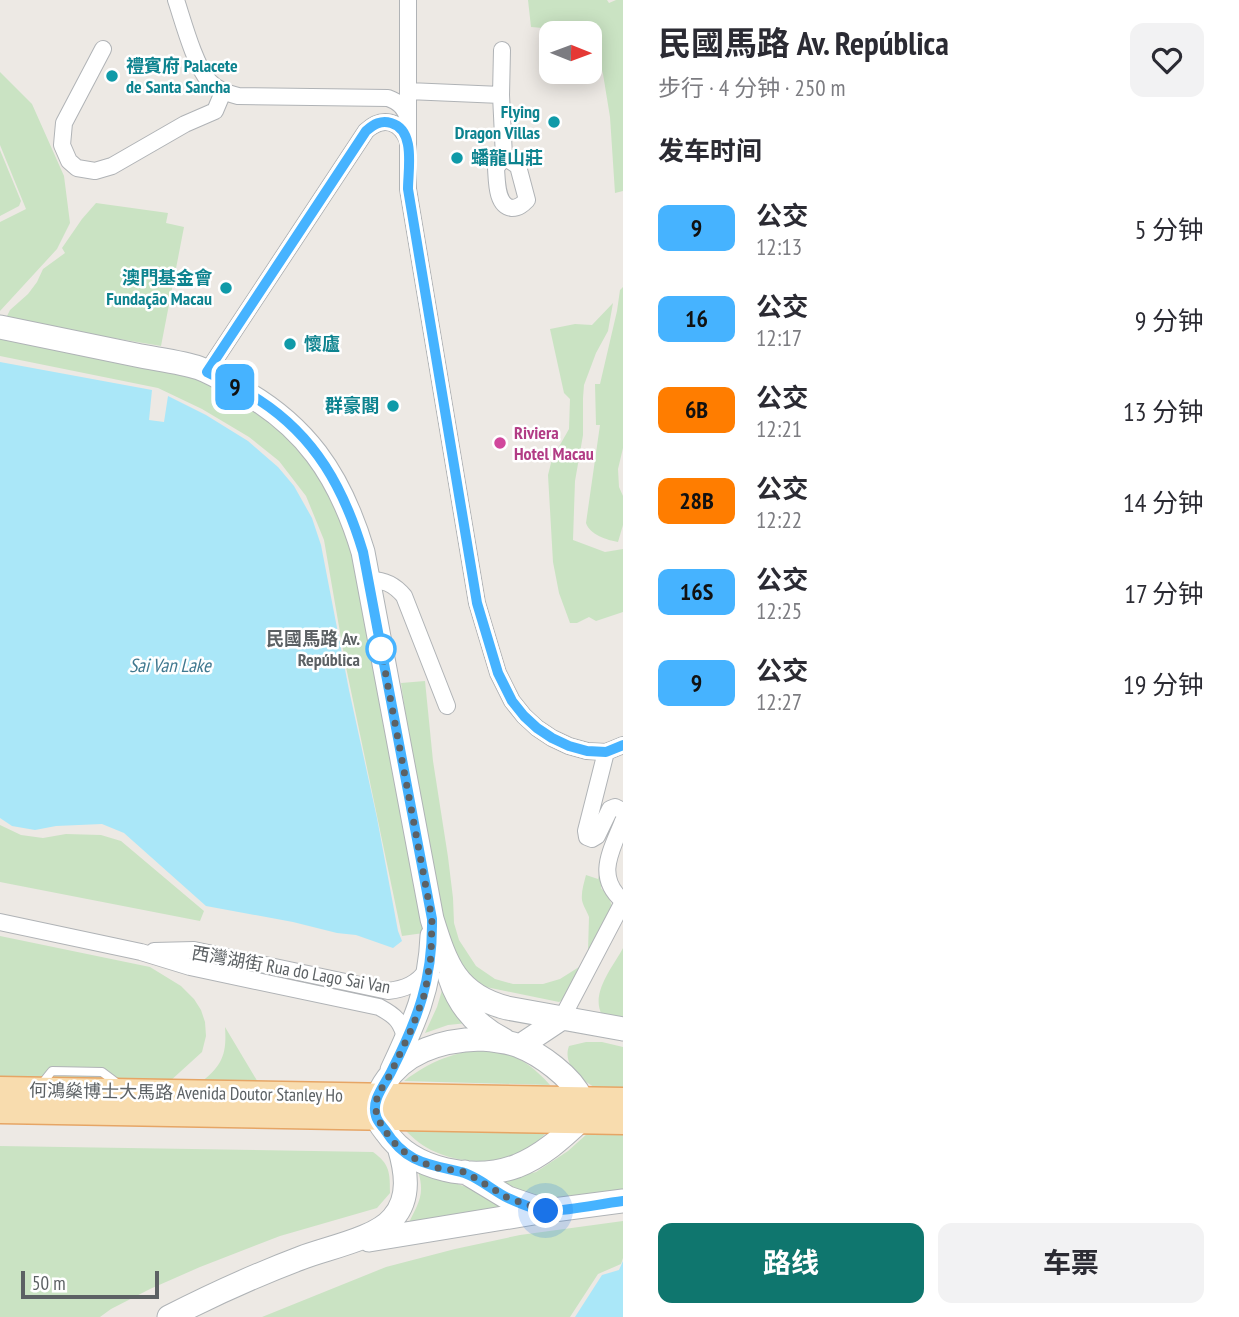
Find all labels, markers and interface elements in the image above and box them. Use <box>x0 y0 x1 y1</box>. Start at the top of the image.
north arrow <box>539 21 602 84</box>
map controls <box>539 21 602 84</box>
text: 民國馬路 Av. República <box>658 21 949 64</box>
button: heart <box>1130 23 1204 97</box>
place label: 禮賓府 Palacete de Santa Sancha <box>126 54 238 98</box>
marker: 禮賓府 Palacete de Santa Sancha <box>104 68 120 84</box>
text: 步行 · 4 分钟 · 250 m <box>658 73 845 102</box>
place label: Flying Dragon Villas <box>455 100 540 144</box>
marker: Flying Dragon Villas <box>546 114 562 130</box>
text: 发车时间 <box>658 134 762 167</box>
place label: 蟠龍山莊 <box>471 146 543 169</box>
marker: 蟠龍山莊 <box>449 150 465 166</box>
text: 公交 <box>756 199 808 232</box>
text: 9 <box>691 212 702 243</box>
text: 5 分钟 <box>1135 213 1204 246</box>
text: 12:13 <box>756 232 802 261</box>
place label: 澳門基金會 Fundação Macau <box>106 266 213 310</box>
marker: 澳門基金會 Fundação Macau <box>218 280 234 296</box>
text: 公交 <box>756 290 808 323</box>
text: 16 <box>685 303 708 334</box>
text: 9 分钟 <box>1135 304 1204 337</box>
text: 12:17 <box>756 323 802 352</box>
place label: 懷廬 <box>304 332 340 355</box>
marker: 懷廬 <box>282 336 298 352</box>
line badge: 9 <box>212 364 258 410</box>
text: 9 <box>229 371 241 402</box>
text: 公交 <box>756 381 808 414</box>
place label: 群豪閣 <box>325 394 379 417</box>
text: 6B <box>685 394 708 425</box>
text: 13 分钟 <box>1123 395 1204 428</box>
marker: 群豪閣 <box>385 398 401 414</box>
text: 12:21 <box>756 414 802 443</box>
place label: Riviera Hotel Macau <box>514 421 594 465</box>
marker: Riviera Hotel Macau <box>492 435 508 451</box>
text: 公交 <box>756 472 808 505</box>
text: 28B <box>679 485 714 516</box>
text: 14 分钟 <box>1123 486 1204 519</box>
text: 12:22 <box>756 505 802 534</box>
text: 公交 <box>756 563 808 596</box>
text: 16S <box>680 576 713 607</box>
text: 17 分钟 <box>1124 577 1204 610</box>
text: 12:25 <box>756 596 802 625</box>
place label: 民國馬路 Av. República <box>266 627 360 671</box>
marker: 民國馬路 Av. República <box>366 634 396 664</box>
water label: Sai Van Lake <box>129 653 212 677</box>
text: 公交 <box>756 654 808 687</box>
text: 9 <box>691 667 702 698</box>
text: 19 分钟 <box>1123 668 1204 701</box>
text: 12:27 <box>756 687 802 716</box>
street label: 西灣湖街 Rua do Lago Sai Van <box>190 941 392 998</box>
street label: 何鴻燊博士大馬路 Avenida Doutor Stanley Ho <box>29 1078 343 1107</box>
your location <box>528 1193 563 1228</box>
button: 路线 <box>658 1223 924 1303</box>
button: 车票 <box>938 1223 1204 1303</box>
scale bar <box>21 1268 159 1300</box>
text: 50 m <box>32 1271 66 1295</box>

